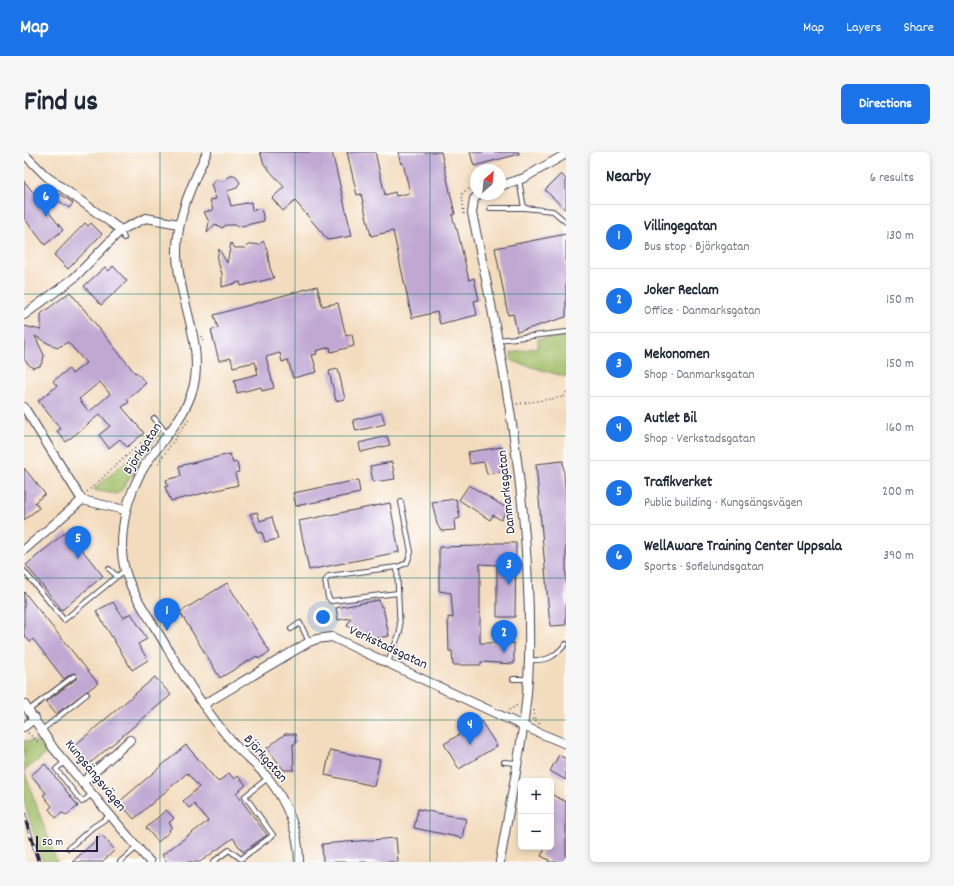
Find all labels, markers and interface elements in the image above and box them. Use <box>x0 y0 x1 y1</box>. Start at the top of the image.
text: Map <box>20 15 49 42</box>
text: Map <box>803 18 824 38</box>
text: Layers <box>846 18 881 38</box>
text: Share <box>903 18 934 38</box>
text: Find us <box>24 84 98 124</box>
button: Directions <box>841 84 930 124</box>
north arrow <box>470 164 506 200</box>
text: Nearby <box>606 166 650 190</box>
text: 6 results <box>870 169 914 188</box>
pin: 6 <box>33 184 59 217</box>
text: Villingegatan <box>644 216 717 238</box>
text: 1 <box>618 227 620 246</box>
text: 130 m <box>886 227 914 246</box>
text: Bus stop · Björkgatan <box>644 238 749 257</box>
text: Joker Reclam <box>644 280 719 302</box>
text: 2 <box>616 291 622 310</box>
text: 150 m <box>886 291 914 310</box>
text: Office · Danmarksgatan <box>644 302 760 321</box>
text: Mekonomen <box>644 344 710 366</box>
text: 3 <box>616 355 622 374</box>
text: 150 m <box>886 355 914 374</box>
text: Shop · Danmarksgatan <box>644 366 755 385</box>
text: Autlet Bil <box>644 408 697 430</box>
street label: Björkgatan <box>119 419 167 479</box>
text: 4 <box>616 419 622 438</box>
text: 160 m <box>886 419 914 438</box>
text: Shop · Verkstadsgatan <box>644 430 755 449</box>
street label: Danmarksgatan <box>493 449 521 535</box>
text: Trafikverket <box>644 472 712 494</box>
text: 5 <box>616 483 622 502</box>
text: 200 m <box>882 483 914 502</box>
text: Public building · Kungsängsvägen <box>644 494 802 513</box>
pin: 5 <box>65 526 91 559</box>
text: WellAware Training Center Uppsala <box>644 536 842 558</box>
text: 6 <box>616 547 622 566</box>
text: 390 m <box>883 547 914 566</box>
pin: 3 <box>496 552 522 585</box>
text: Sports · Sofielundsgatan <box>644 558 764 577</box>
pin: 1 <box>154 598 180 631</box>
your location <box>313 607 333 627</box>
pin: 2 <box>491 620 517 653</box>
street label: Verkstadsgatan <box>345 621 431 675</box>
pin: 4 <box>457 712 483 745</box>
street label: Björkgatan <box>238 730 292 788</box>
street label: Kungsängsvägen <box>60 735 130 817</box>
map controls <box>518 778 554 850</box>
button: + <box>518 778 554 814</box>
button: − <box>518 814 554 850</box>
scale bar <box>36 834 98 853</box>
text: 50 m <box>42 835 63 851</box>

